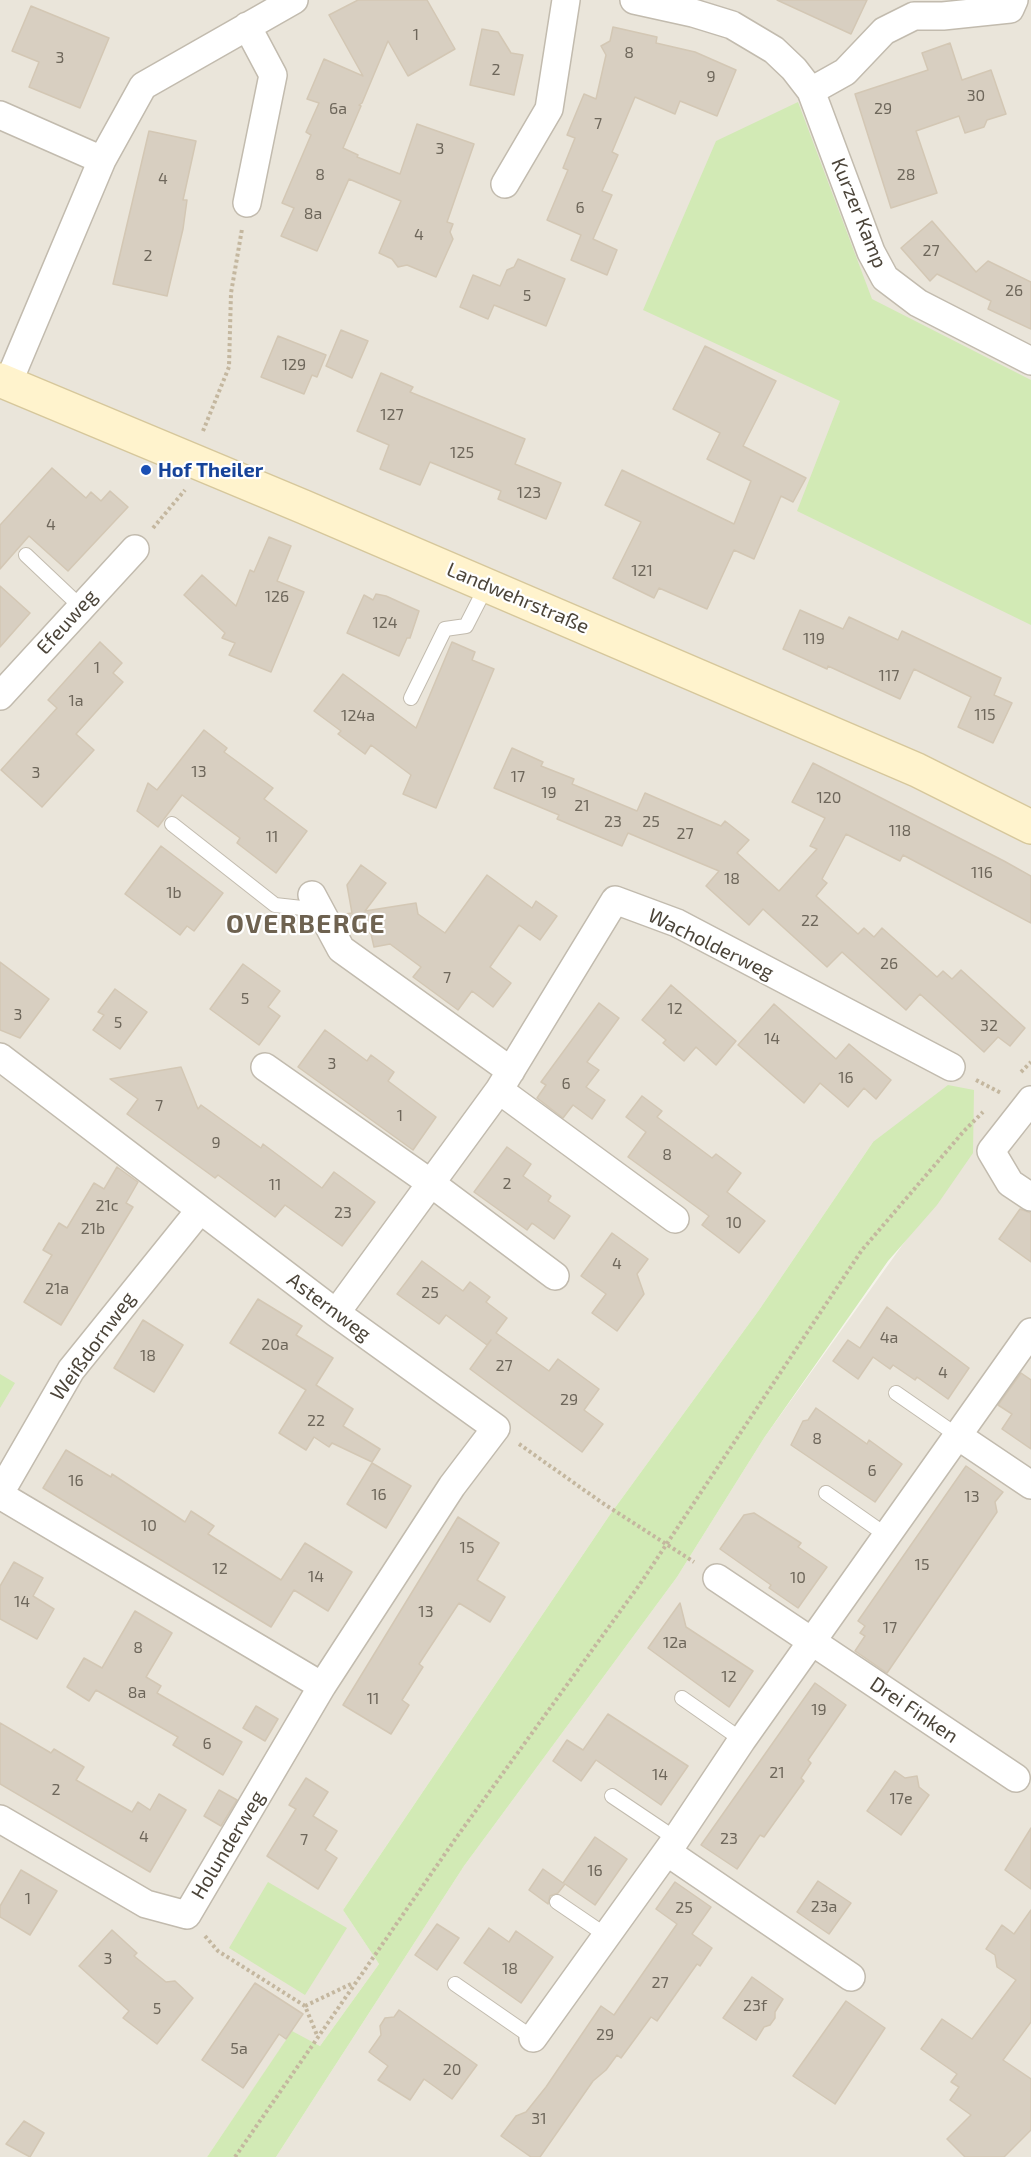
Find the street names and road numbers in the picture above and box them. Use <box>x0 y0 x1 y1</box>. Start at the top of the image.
street label: Kurzer Kamp <box>826 155 892 271</box>
street label: Landwehrstraße <box>443 557 593 639</box>
street label: Efeuweg <box>32 585 102 659</box>
street label: Wacholderweg <box>644 903 778 985</box>
street label: Asternweg <box>282 1268 376 1346</box>
street label: Weißdornweg <box>46 1287 140 1405</box>
street label: Drei Finken <box>866 1672 962 1748</box>
street label: Holunderweg <box>186 1786 270 1904</box>

